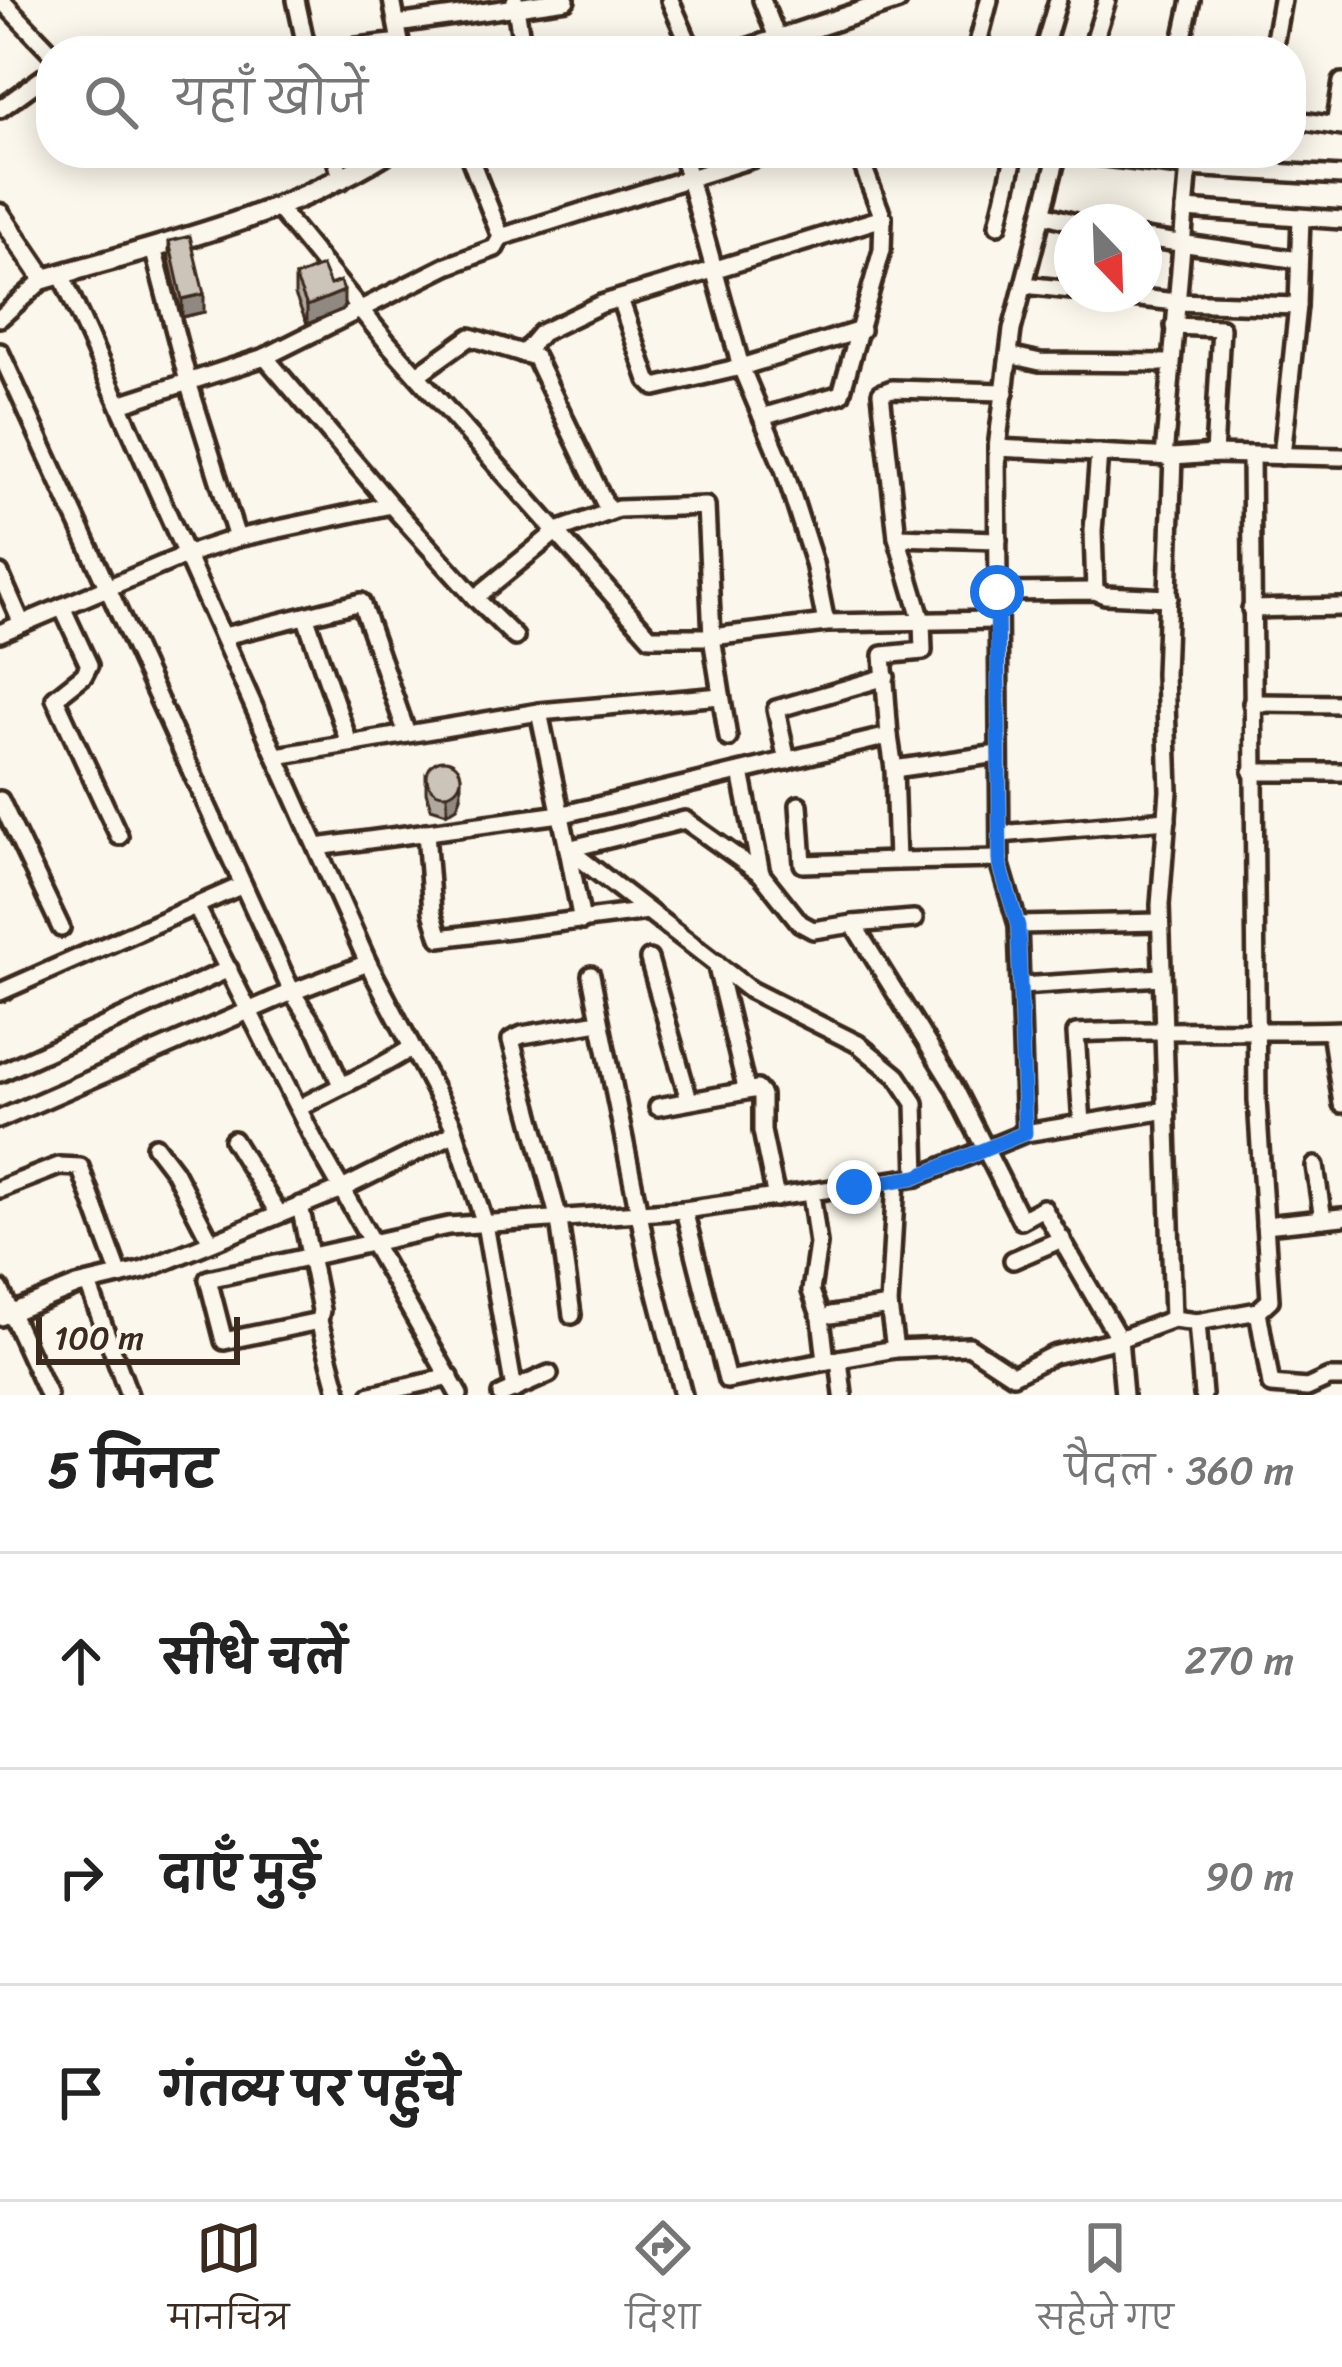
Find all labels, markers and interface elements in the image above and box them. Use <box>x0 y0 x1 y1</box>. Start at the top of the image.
search box <box>36 36 1306 168</box>
text: यहाँ खोजें <box>174 59 368 139</box>
icon: search <box>78 69 144 135</box>
north arrow <box>1054 204 1162 312</box>
route start <box>970 565 1024 619</box>
route end <box>827 1160 881 1214</box>
text: 100 m <box>54 1309 144 1367</box>
scale bar <box>36 1311 240 1364</box>
text: 5 मिनट <box>48 1425 216 1515</box>
text: पैदल · 360 m <box>1065 1436 1294 1505</box>
text: सीधे चलें <box>162 1618 346 1698</box>
text: 270 m <box>1184 1626 1294 1695</box>
icon: ahead <box>48 1628 114 1694</box>
text: दाएँ मुड़ें <box>162 1834 319 1914</box>
text: 90 m <box>1205 1842 1294 1911</box>
icon: right <box>48 1844 114 1910</box>
text: गंतव्य पर पहुँचे <box>162 2050 459 2130</box>
icon: arrive <box>48 2060 114 2126</box>
tab: मानचित्र <box>168 2215 289 2354</box>
tab: दिशा <box>625 2215 700 2354</box>
tab: सहेजे गए <box>1037 2215 1174 2354</box>

